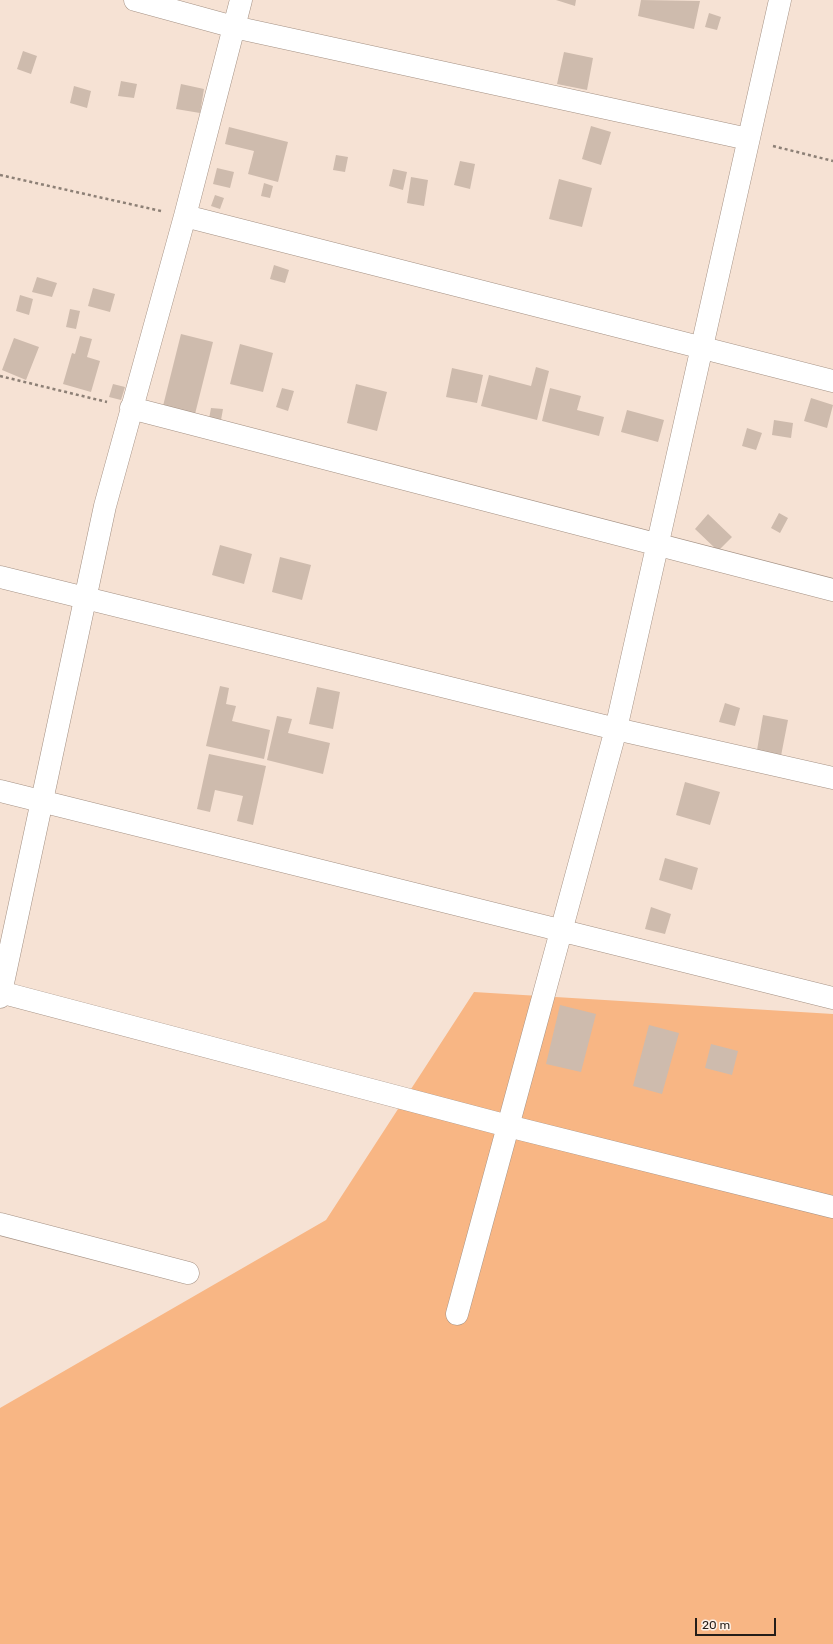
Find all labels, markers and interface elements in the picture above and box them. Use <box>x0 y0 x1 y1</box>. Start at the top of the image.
scale bar <box>697 1610 778 1636</box>
text: 20 m <box>702 1618 730 1632</box>

